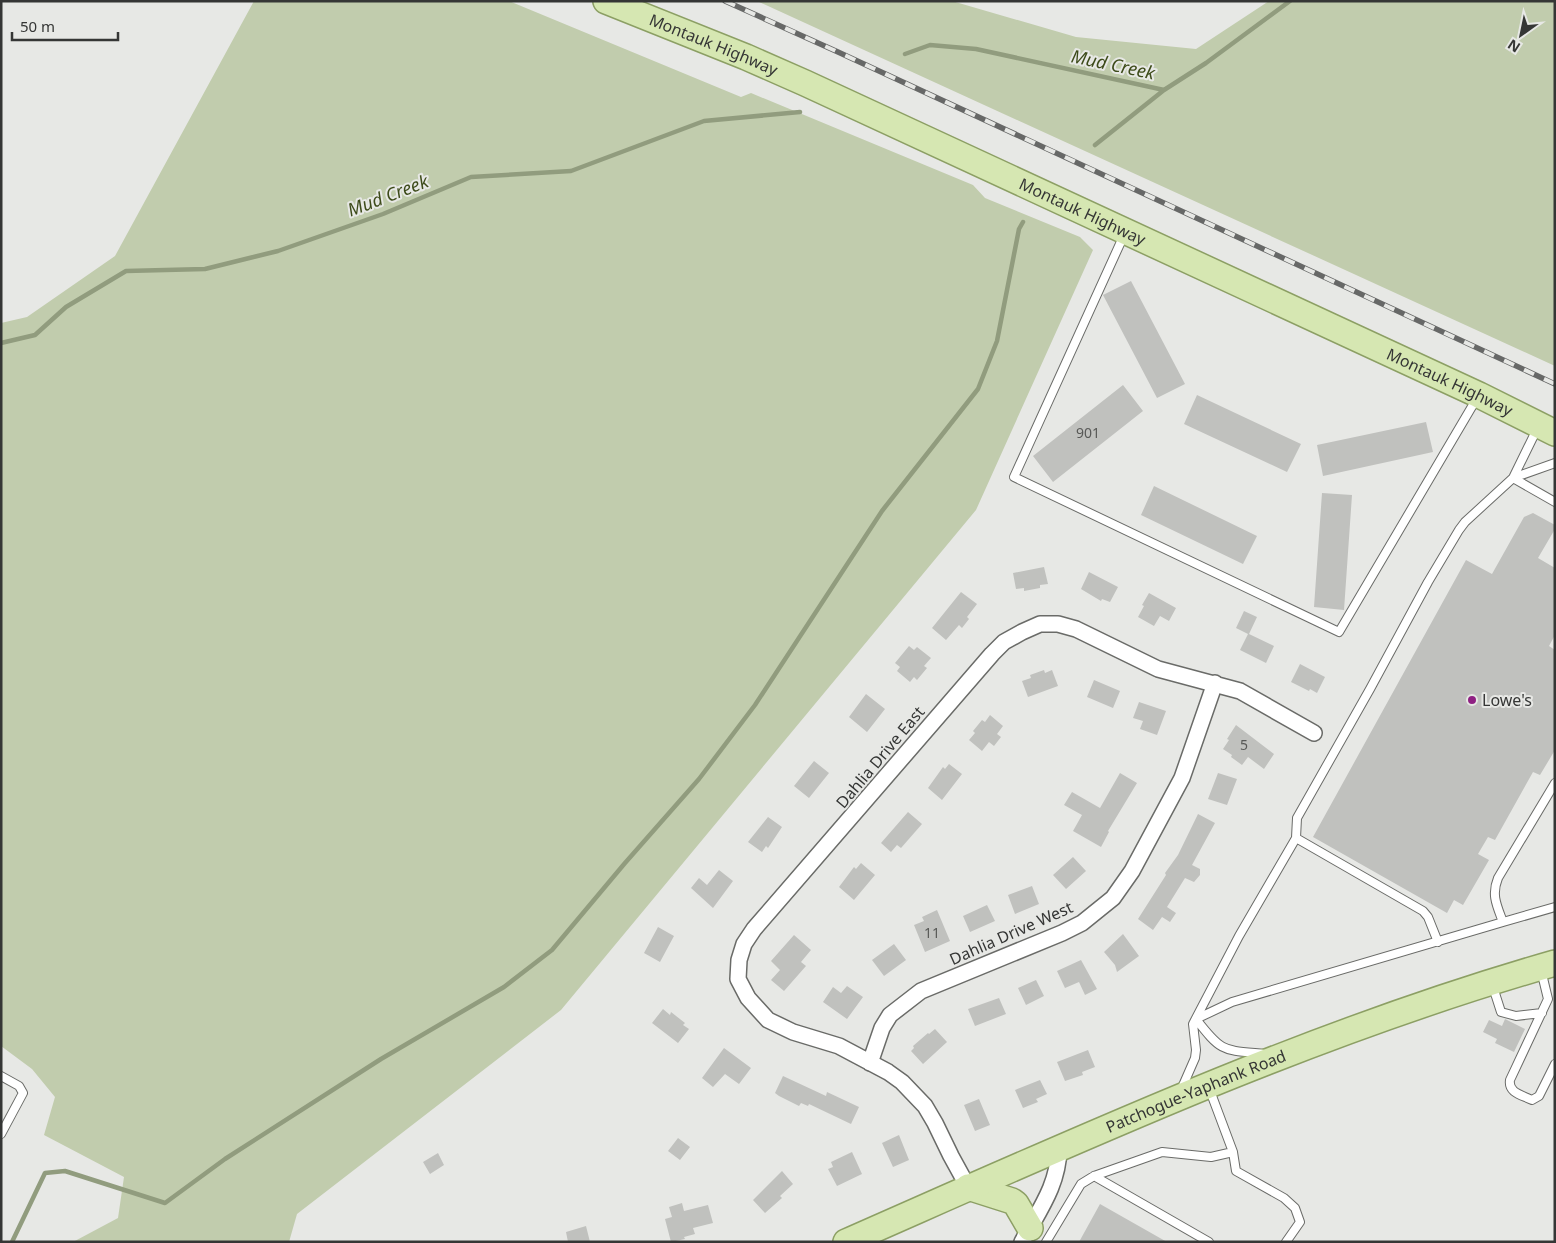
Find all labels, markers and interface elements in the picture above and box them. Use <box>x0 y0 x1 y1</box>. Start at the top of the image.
street label: Montauk Highway <box>646 8 782 81</box>
scale bar <box>12 10 119 42</box>
north arrow <box>1496 10 1546 60</box>
text: 50 m <box>20 16 55 36</box>
text: N <box>1504 35 1524 57</box>
water label: Mud Creek <box>1069 43 1158 85</box>
water label: Mud Creek <box>344 168 433 221</box>
street label: Montauk Highway <box>1016 173 1150 251</box>
street label: Montauk Highway <box>1383 343 1517 422</box>
house number: 901 <box>1076 423 1100 442</box>
place label: Lowe's <box>1482 689 1532 711</box>
marker: Lowe's <box>1466 694 1478 706</box>
street label: Dahlia Drive East <box>831 701 929 813</box>
house number: 5 <box>1240 735 1248 754</box>
street label: Dahlia Drive West <box>946 896 1076 970</box>
house number: 11 <box>924 923 940 942</box>
street label: Patchogue-Yaphank Road <box>1102 1045 1289 1138</box>

